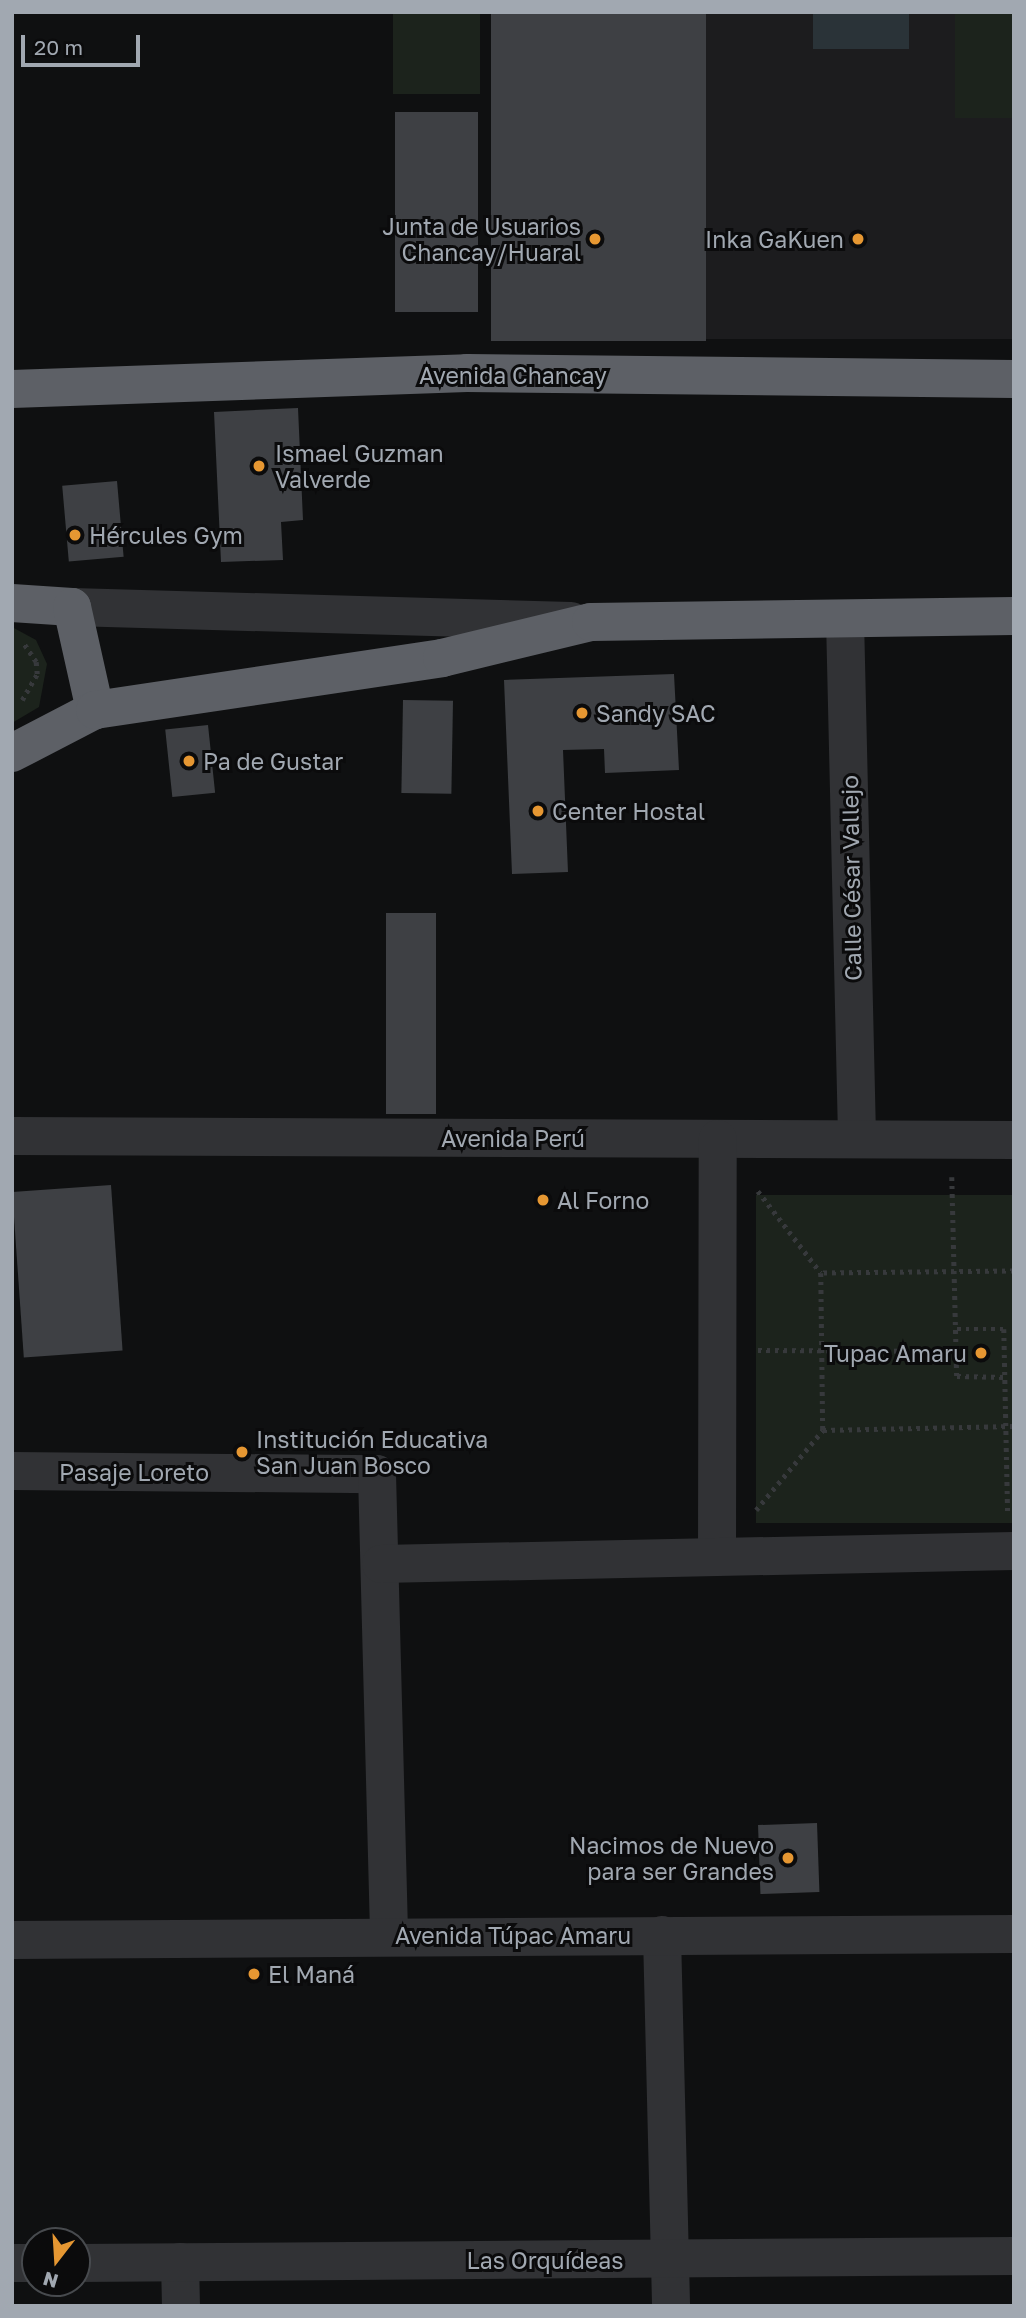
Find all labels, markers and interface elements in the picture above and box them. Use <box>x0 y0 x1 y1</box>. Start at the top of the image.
scale bar <box>24 21 144 65</box>
text: 20 m <box>34 34 83 60</box>
place label: Junta de Usuarios Chancay/Huaral <box>382 212 581 266</box>
place label: Inka GaKuen <box>705 225 844 253</box>
marker: Junta de Usuarios Chancay/Huaral <box>587 231 603 247</box>
marker: Inka GaKuen <box>850 231 866 247</box>
street label: Avenida Chancay <box>419 361 607 389</box>
place label: Ismael Guzman Valverde <box>275 439 444 493</box>
marker: Ismael Guzman Valverde <box>249 456 269 476</box>
place label: Hércules Gym <box>89 521 243 549</box>
marker: Hércules Gym <box>67 527 83 543</box>
place label: Sandy SAC <box>596 699 716 727</box>
marker: Sandy SAC <box>574 705 590 721</box>
place label: Pa de Gustar <box>203 747 343 775</box>
marker: Pa de Gustar <box>181 753 197 769</box>
street label: Calle César Vallejo <box>835 775 867 981</box>
place label: Center Hostal <box>552 797 705 825</box>
marker: Center Hostal <box>530 803 546 819</box>
street label: Avenida Perú <box>441 1124 585 1152</box>
place label: Al Forno <box>557 1186 649 1214</box>
marker: Al Forno <box>535 1192 551 1208</box>
place label: Tupac Amaru <box>824 1339 967 1367</box>
marker: Tupac Amaru <box>973 1345 989 1361</box>
place label: Institución Educativa San Juan Bosco <box>256 1425 488 1479</box>
marker: Institución Educativa San Juan Bosco <box>234 1444 250 1460</box>
street label: Pasaje Loreto <box>59 1458 209 1486</box>
place label: Nacimos de Nuevo para ser Grandes <box>569 1831 774 1885</box>
marker: Nacimos de Nuevo para ser Grandes <box>780 1850 796 1866</box>
street label: Avenida Túpac Amaru <box>395 1921 631 1949</box>
place label: El Maná <box>268 1960 355 1988</box>
marker: El Maná <box>246 1966 262 1982</box>
north arrow <box>21 2227 91 2297</box>
street label: Las Orquídeas <box>467 2246 623 2274</box>
text: N <box>40 2268 61 2294</box>

